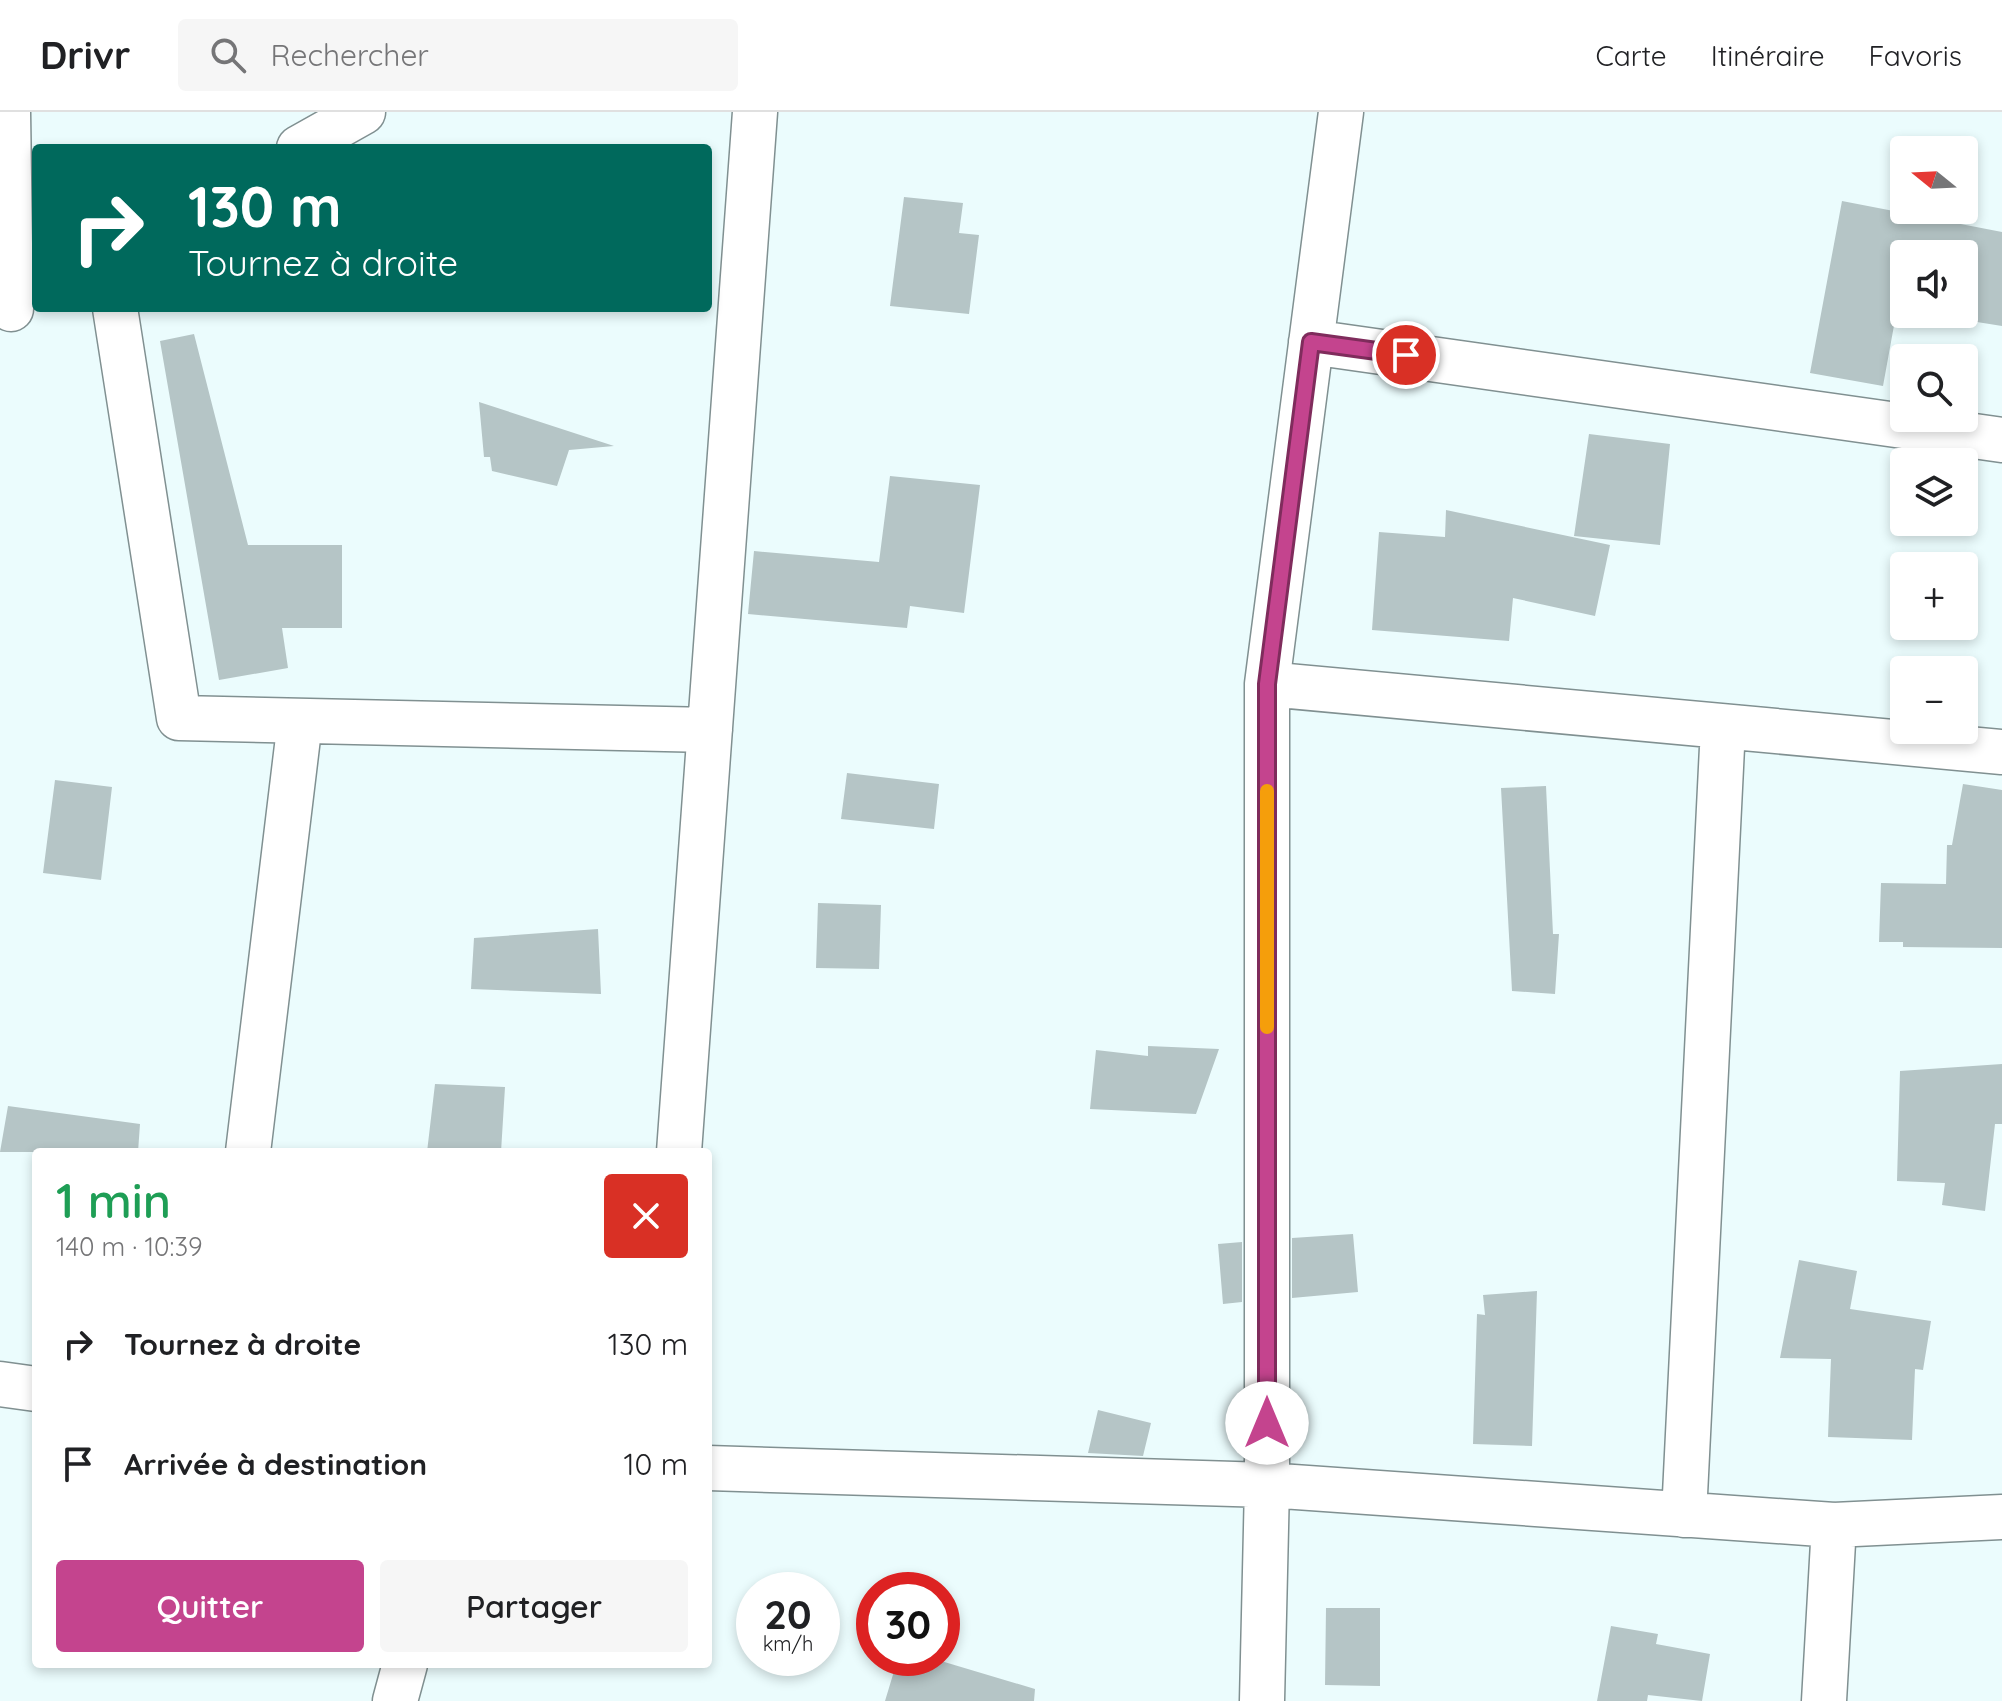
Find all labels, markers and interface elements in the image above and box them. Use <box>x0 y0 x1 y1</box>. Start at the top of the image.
search box <box>178 19 738 91</box>
text: Drivr <box>40 31 130 79</box>
icon: search <box>206 33 250 77</box>
text: Rechercher <box>270 36 429 74</box>
text: Carte <box>1595 38 1667 73</box>
text: Itinéraire <box>1711 38 1825 73</box>
text: Favoris <box>1869 38 1962 73</box>
north arrow <box>1890 136 1978 224</box>
map controls <box>1890 136 1978 744</box>
text: 130 m <box>188 171 342 241</box>
icon: right <box>56 176 160 280</box>
text: Tournez à droite <box>188 240 458 285</box>
button: sound <box>1890 240 1978 328</box>
pin <box>1372 321 1440 389</box>
icon: arrive <box>1384 333 1428 377</box>
button: search <box>1890 344 1978 432</box>
button: layers <box>1890 448 1978 536</box>
button: + <box>1890 552 1978 640</box>
button: − <box>1890 656 1978 744</box>
text: 1 min <box>56 1170 171 1230</box>
button: close <box>604 1174 688 1258</box>
text: 140 m · 10:39 <box>56 1230 203 1263</box>
icon: right <box>56 1322 100 1366</box>
text: Tournez à droite <box>124 1325 361 1363</box>
text: 130 m <box>608 1325 688 1363</box>
position arrow <box>1225 1381 1309 1465</box>
icon: arrive <box>56 1442 100 1486</box>
text: Arrivée à destination <box>124 1445 427 1483</box>
text: 10 m <box>624 1445 688 1483</box>
button: Quitter <box>56 1560 364 1652</box>
button: Partager <box>380 1560 688 1652</box>
speed limit sign: 30 <box>856 1572 960 1676</box>
text: 20 <box>764 1589 812 1639</box>
text: km/h <box>763 1631 813 1656</box>

